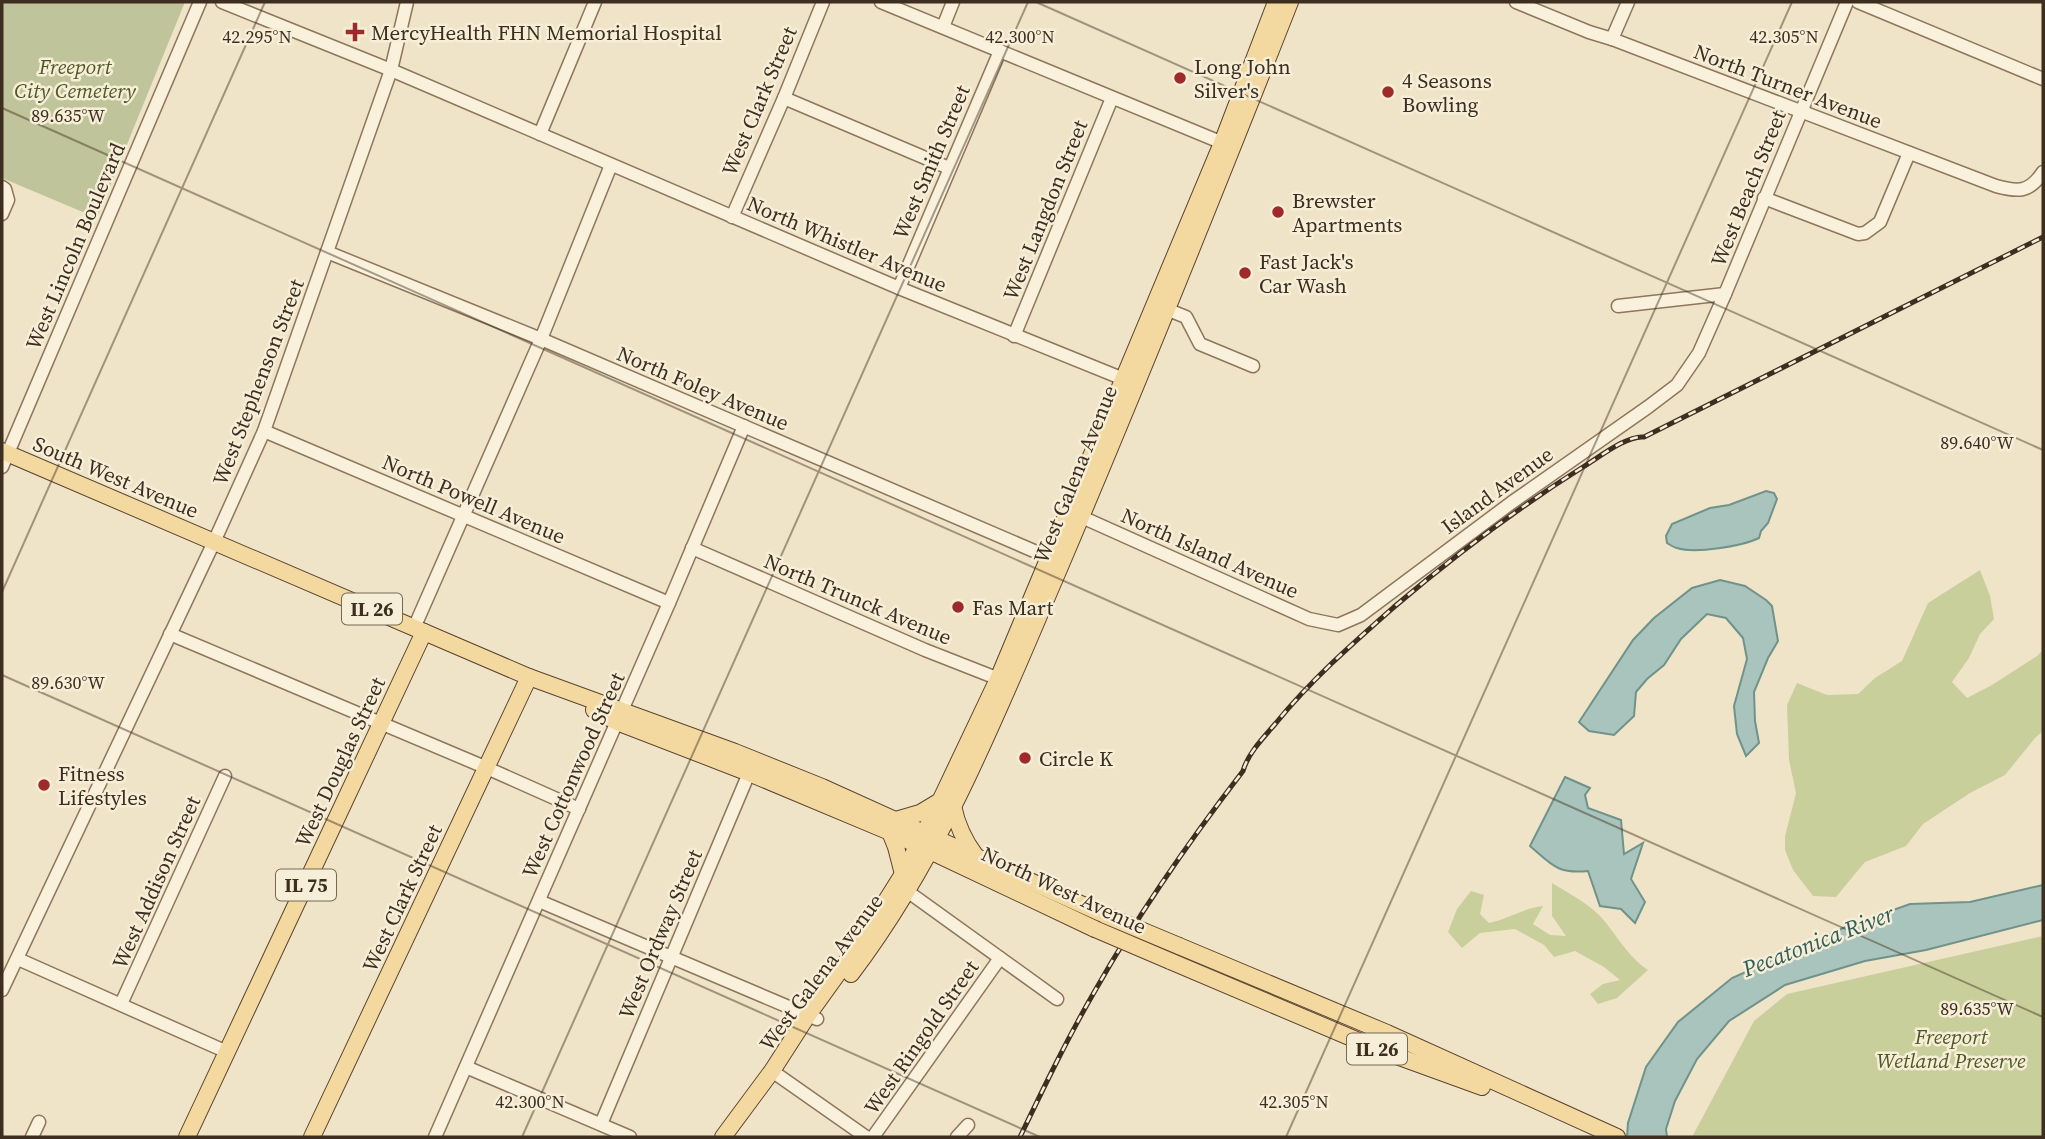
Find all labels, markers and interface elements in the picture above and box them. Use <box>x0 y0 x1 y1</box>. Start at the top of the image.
place label: MercyHealth FHN Memorial Hospital <box>371 18 722 47</box>
marker: MercyHealth FHN Memorial Hospital <box>345 22 365 42</box>
street label: West Clark Street <box>715 22 804 180</box>
text: 42.295°N <box>222 24 292 49</box>
text: 42.300°N <box>985 24 1055 49</box>
text: 42.305°N <box>1749 24 1819 49</box>
street label: North Turner Avenue <box>1690 37 1886 135</box>
park label: Freeport City Cemetery <box>14 52 137 105</box>
place label: Long John Silver's <box>1194 52 1291 105</box>
place label: 4 Seasons Bowling <box>1402 66 1492 119</box>
marker: Long John Silver's <box>1172 70 1188 86</box>
street label: West Smith Street <box>885 80 977 244</box>
marker: 4 Seasons Bowling <box>1380 84 1396 100</box>
text: 89.635°W <box>31 103 105 128</box>
street label: West Beach Street <box>1703 105 1793 271</box>
street label: West Langdon Street <box>996 115 1094 304</box>
street label: West Lincoln Boulevard <box>18 138 132 354</box>
place label: Brewster Apartments <box>1292 186 1402 239</box>
street label: North Whistler Avenue <box>743 189 951 299</box>
marker: Brewster Apartments <box>1270 204 1286 220</box>
place label: Fast Jack's Car Wash <box>1259 247 1354 300</box>
marker: Fast Jack's Car Wash <box>1237 265 1253 281</box>
street label: West Stephenson Street <box>205 275 311 489</box>
street label: North Foley Avenue <box>613 339 793 437</box>
street label: West Galena Avenue <box>1026 381 1124 567</box>
street label: South West Avenue <box>29 429 203 525</box>
text: 89.640°W <box>1940 430 2014 455</box>
street label: Island Avenue <box>1435 440 1559 540</box>
street label: North Powell Avenue <box>378 447 570 551</box>
street label: North Island Avenue <box>1117 501 1303 605</box>
street label: North Trunck Avenue <box>760 546 956 652</box>
place label: Fas Mart <box>972 593 1053 622</box>
road number: IL 26 <box>342 594 402 624</box>
marker: Fas Mart <box>950 599 966 615</box>
street label: West Cottonwood Street <box>515 668 631 882</box>
text: 89.630°W <box>31 670 105 695</box>
street label: West Douglas Street <box>288 672 392 852</box>
place label: Circle K <box>1039 744 1113 773</box>
marker: Circle K <box>1017 750 1033 766</box>
place label: Fitness Lifestyles <box>58 759 147 812</box>
marker: Fitness Lifestyles <box>36 777 52 793</box>
street label: West Addison Street <box>105 791 207 973</box>
street label: West Clark Street <box>355 819 449 976</box>
street label: North West Avenue <box>977 839 1151 941</box>
street label: West Ordway Street <box>611 845 709 1023</box>
road number: IL 75 <box>276 870 336 900</box>
street label: West Galena Avenue <box>752 888 890 1056</box>
water label: Pecatonica River <box>1737 897 1899 985</box>
street label: West Ringold Street <box>857 954 985 1120</box>
text: 89.635°W <box>1940 996 2014 1021</box>
park label: Freeport Wetland Preserve <box>1876 1022 2026 1075</box>
road number: IL 26 <box>1347 1034 1407 1064</box>
text: 42.300°N <box>495 1089 565 1114</box>
text: 42.305°N <box>1259 1089 1329 1114</box>

